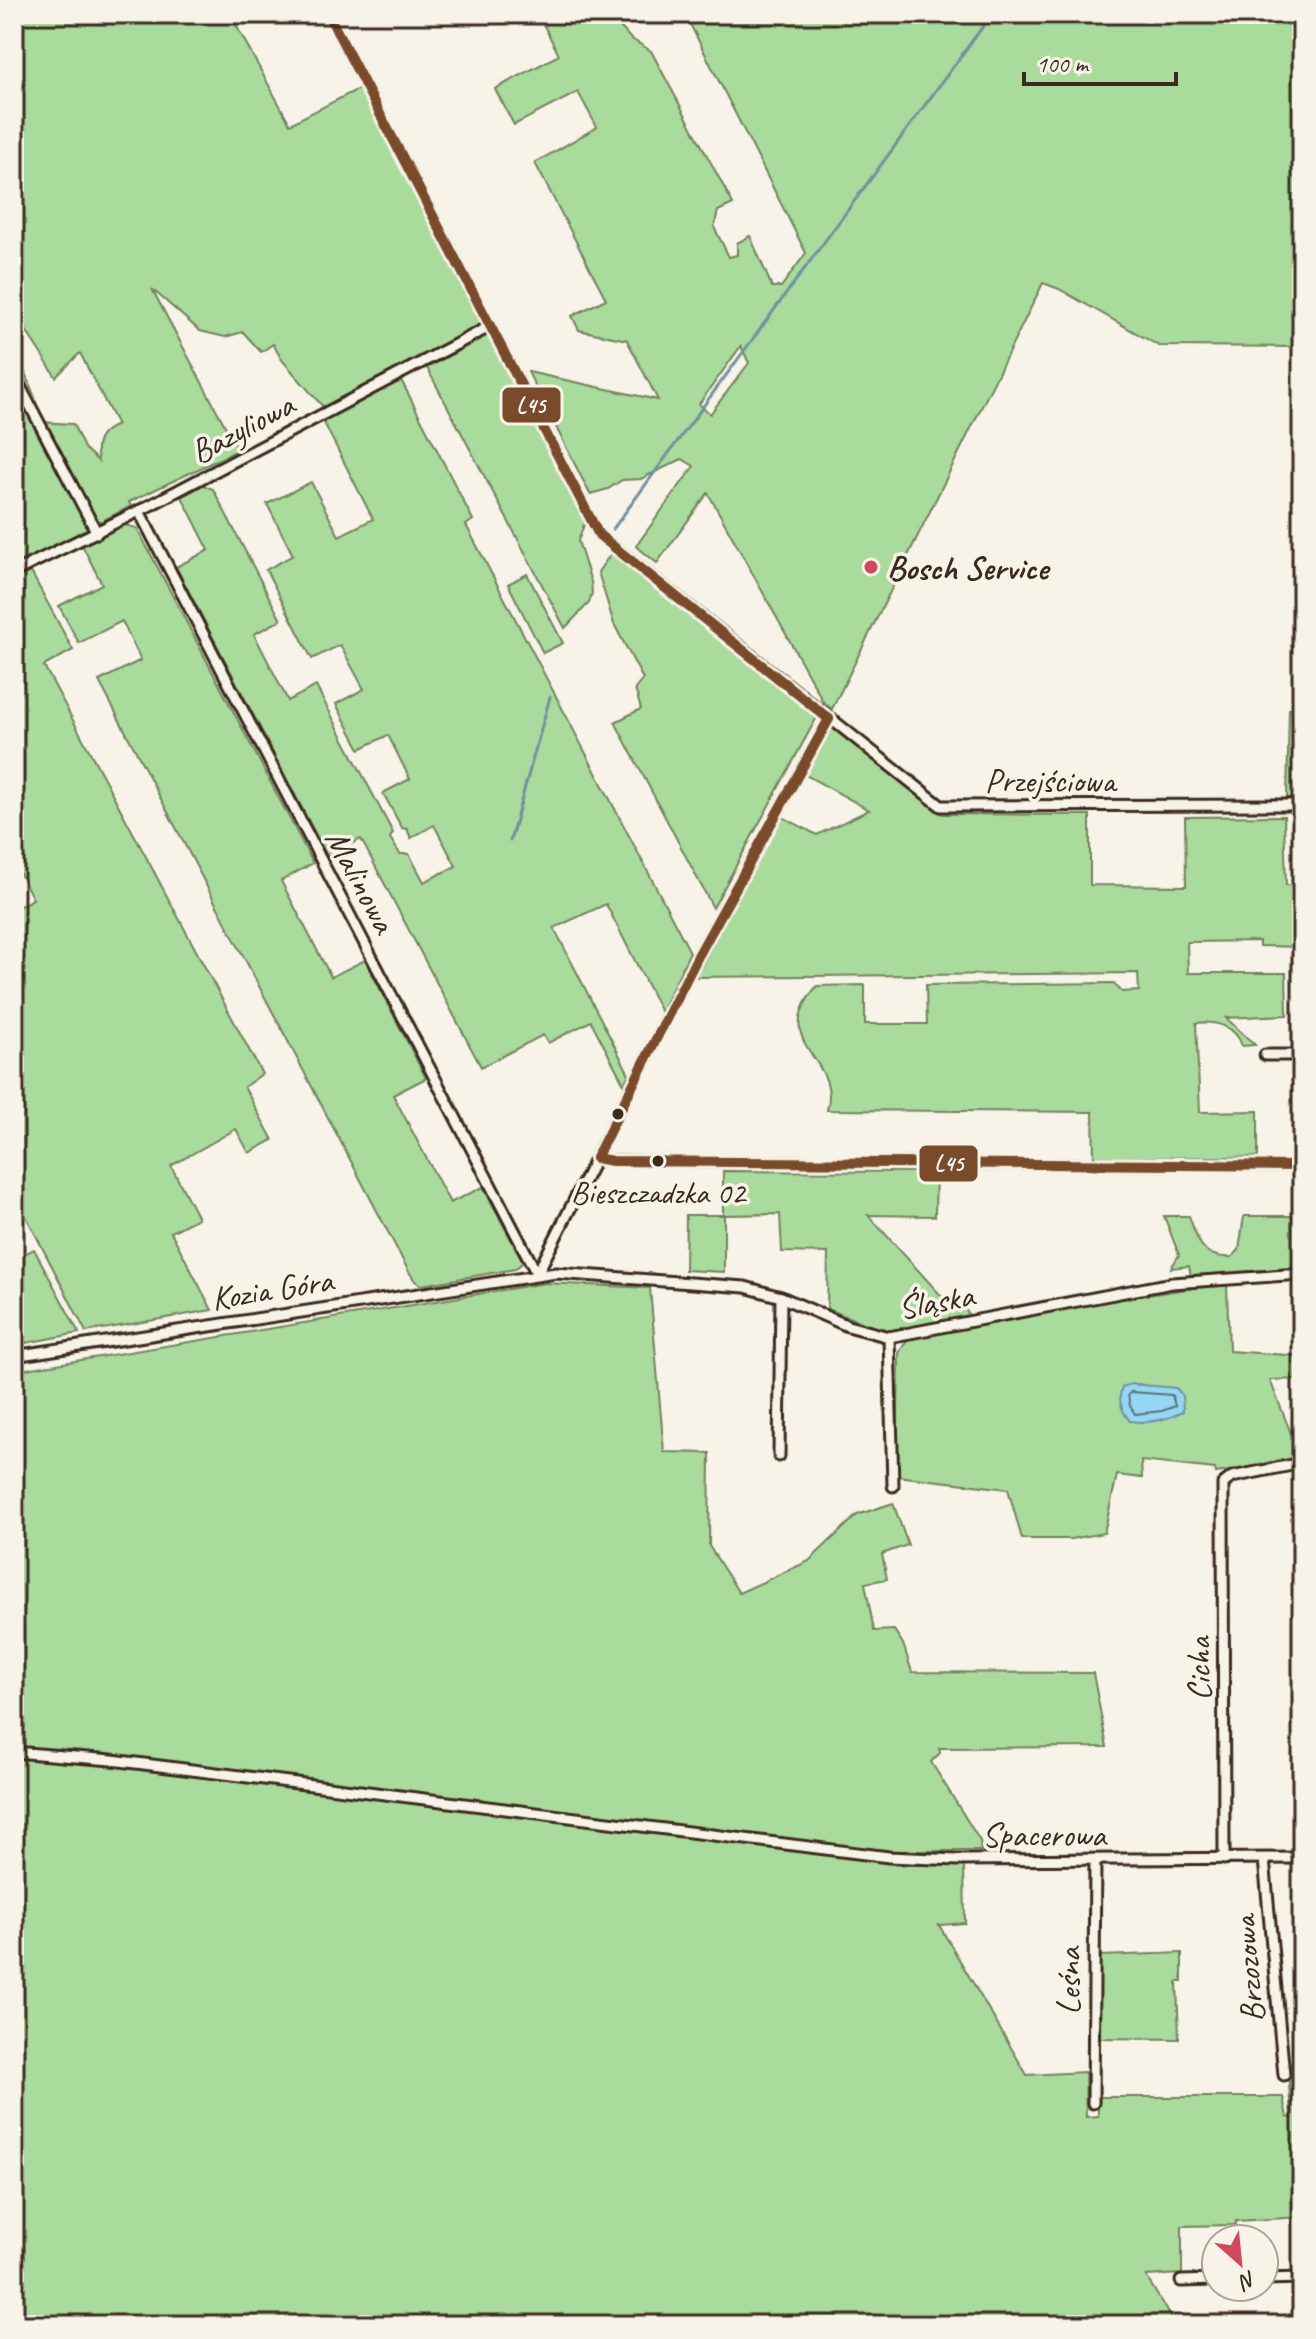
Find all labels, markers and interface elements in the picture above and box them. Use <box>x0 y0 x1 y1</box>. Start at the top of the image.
scale bar <box>1024 36 1176 86</box>
text: 100 m <box>1036 49 1090 79</box>
street label: Bazyliowa <box>183 382 303 473</box>
line badge: L45 <box>501 386 562 424</box>
text: L45 <box>517 392 548 420</box>
place label: Bosch Service <box>887 546 1052 589</box>
marker: Bosch Service <box>862 558 880 576</box>
street label: Przejściowa <box>985 759 1118 802</box>
street label: Malinowa <box>316 822 407 942</box>
unlabelled marker <box>610 1106 626 1122</box>
line badge: L45 <box>918 1144 979 1183</box>
text: L45 <box>935 1150 966 1178</box>
marker: Bieszczadzka 02 <box>650 1153 666 1169</box>
place label: Bieszczadzka 02 <box>571 1172 748 1213</box>
street label: Kozia Góra <box>208 1258 338 1320</box>
street label: Śląska <box>895 1273 979 1329</box>
street label: Cicha <box>1177 1635 1220 1701</box>
street label: Spacerowa <box>982 1813 1108 1856</box>
street label: Brzozowa <box>1222 1911 1274 2024</box>
street label: Leśna <box>1047 1945 1090 2015</box>
north arrow <box>1200 2223 1280 2303</box>
text: N <box>1233 2264 1261 2297</box>

